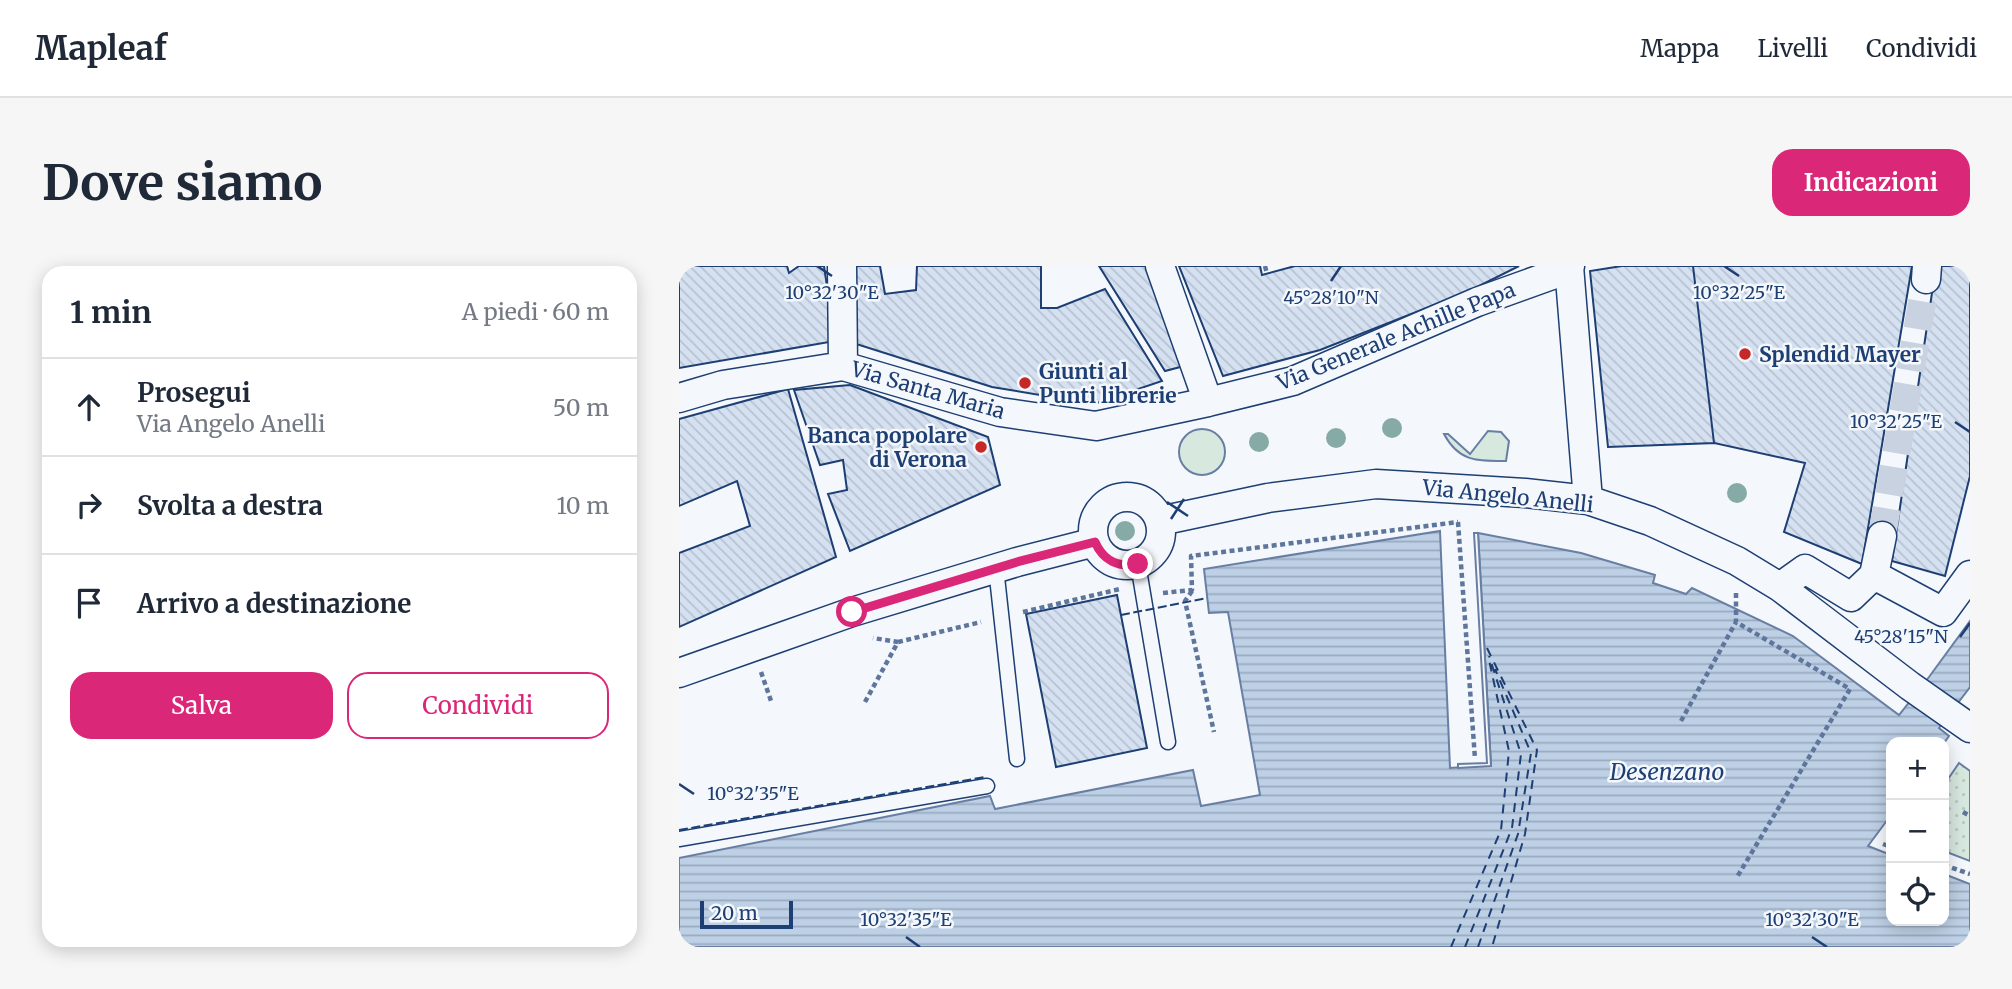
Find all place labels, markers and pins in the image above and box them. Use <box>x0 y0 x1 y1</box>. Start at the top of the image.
place label: Splendid Mayer <box>1759 341 1921 368</box>
marker: Splendid Mayer <box>1737 346 1753 362</box>
place label: Giunti al Punti librerie <box>1039 358 1177 409</box>
marker: Giunti al Punti librerie <box>1017 375 1033 391</box>
place label: Banca popolare di Verona <box>807 422 967 473</box>
marker: Banca popolare di Verona <box>973 439 989 455</box>

